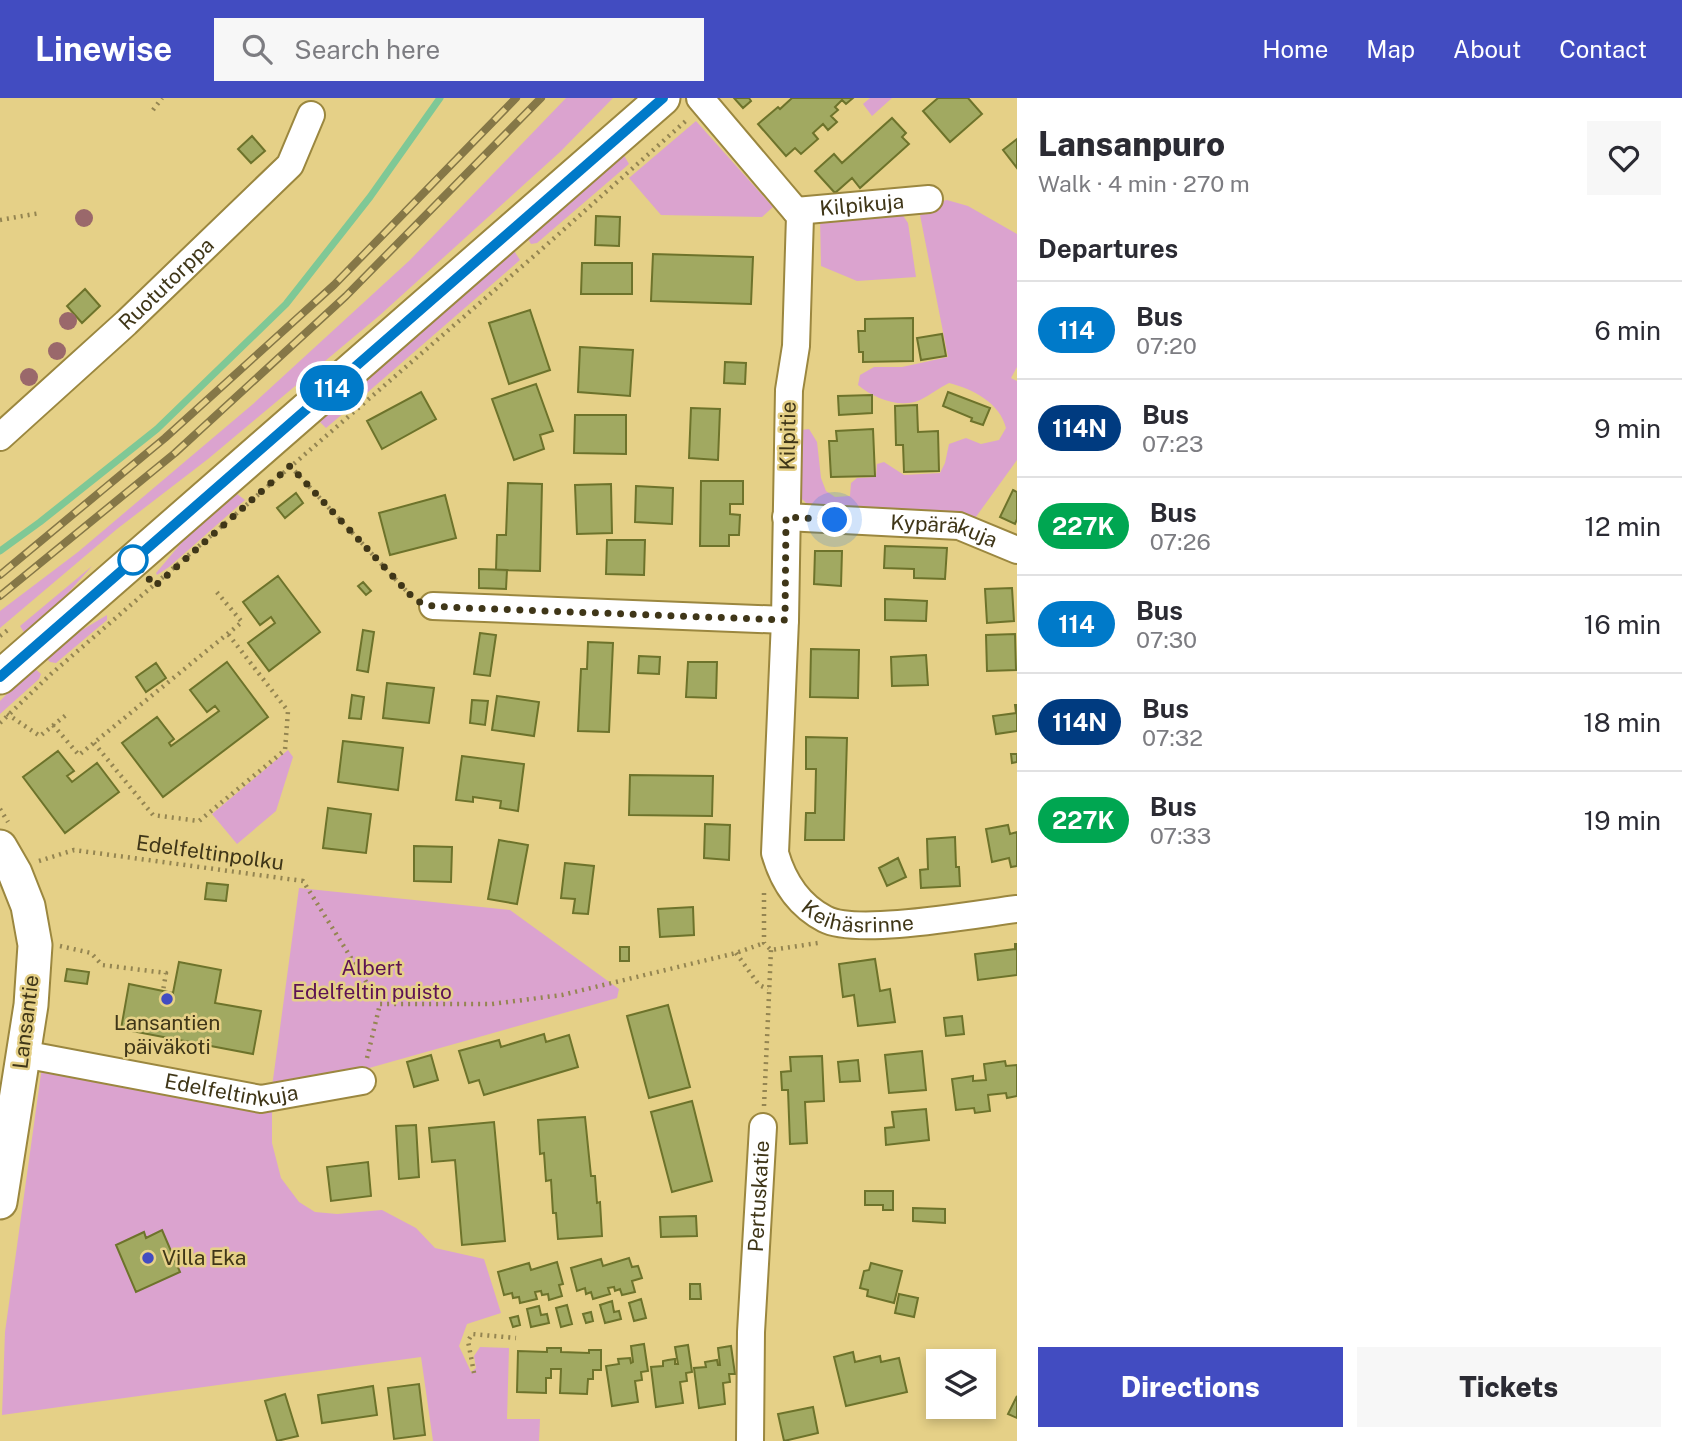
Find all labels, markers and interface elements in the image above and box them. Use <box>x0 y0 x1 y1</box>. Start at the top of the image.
search box <box>214 18 704 81</box>
text: Linewise <box>35 30 172 68</box>
icon: search <box>238 30 276 68</box>
text: Search here <box>294 34 440 65</box>
text: Home <box>1262 35 1328 63</box>
text: Map <box>1366 35 1415 63</box>
text: About <box>1453 35 1521 63</box>
text: Contact <box>1559 35 1647 63</box>
button: heart <box>1587 121 1661 195</box>
text: Lansanpuro <box>1038 125 1225 163</box>
text: Walk · 4 min · 270 m <box>1038 170 1250 197</box>
street label: Kilpikuja <box>818 188 905 221</box>
street label: Ruotutorppa <box>113 232 219 335</box>
text: Departures <box>1038 233 1178 264</box>
text: Bus <box>1136 301 1183 332</box>
text: 6 min <box>1594 315 1661 346</box>
text: 114 <box>1058 316 1095 344</box>
text: 07:20 <box>1136 332 1197 359</box>
line badge: 114 <box>292 365 372 411</box>
text: 114 <box>314 374 350 402</box>
text: Bus <box>1142 399 1189 430</box>
street label: Kilpitie <box>774 401 801 471</box>
text: 9 min <box>1594 413 1661 444</box>
text: 114N <box>1052 414 1107 442</box>
text: 07:23 <box>1142 430 1203 457</box>
text: Bus <box>1150 497 1197 528</box>
your location <box>817 502 852 537</box>
street label: Kypäräkuja <box>890 509 1001 553</box>
text: 12 min <box>1585 511 1661 542</box>
text: 227K <box>1052 512 1115 540</box>
text: 07:26 <box>1150 528 1211 555</box>
unlabelled marker <box>118 545 148 575</box>
text: Bus <box>1136 595 1183 626</box>
text: 16 min <box>1584 609 1661 640</box>
text: 114 <box>1058 610 1095 638</box>
text: 07:30 <box>1136 626 1197 653</box>
text: Bus <box>1142 693 1189 724</box>
text: 18 min <box>1583 707 1661 738</box>
text: 114N <box>1052 708 1107 736</box>
text: 07:32 <box>1142 724 1203 751</box>
text: Bus <box>1150 791 1197 822</box>
text: 19 min <box>1584 805 1661 836</box>
text: 227K <box>1052 806 1115 834</box>
text: 07:33 <box>1150 822 1211 849</box>
street label: Edelfeltinpolku <box>135 830 285 875</box>
street label: Keihäsrinne <box>797 895 915 937</box>
park label: Albert Edelfeltin puisto <box>292 955 452 1004</box>
street label: Lansantie <box>7 973 44 1070</box>
marker: Lansantien päiväkoti <box>159 991 175 1007</box>
place label: Lansantien päiväkoti <box>114 1010 220 1059</box>
street label: Edelfeltinkuja <box>163 1068 300 1111</box>
street label: Pertuskatie <box>743 1140 774 1253</box>
place label: Villa Eka <box>162 1245 246 1270</box>
marker: Villa Eka <box>140 1250 156 1266</box>
button: Directions <box>1038 1347 1343 1427</box>
button: Tickets <box>1357 1347 1661 1427</box>
map controls <box>926 1349 996 1419</box>
button: layers <box>926 1349 996 1419</box>

